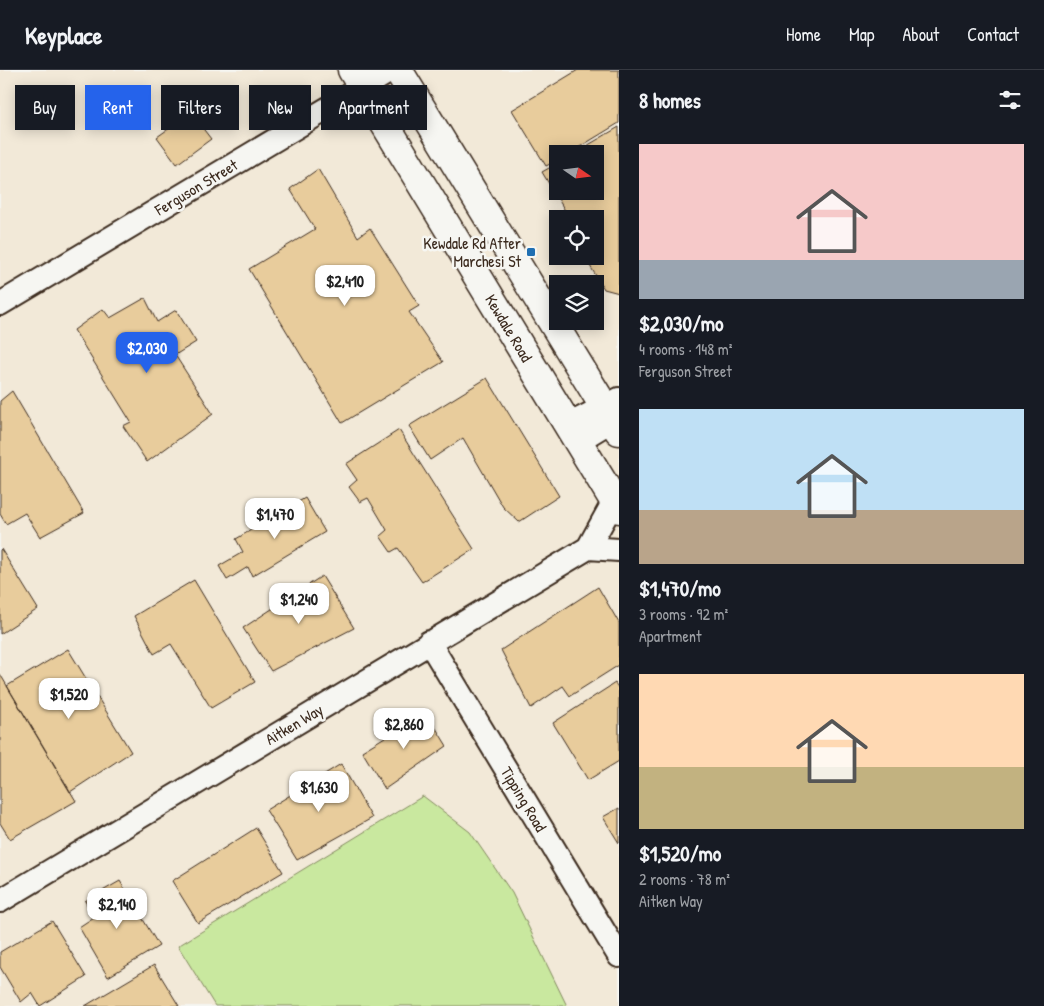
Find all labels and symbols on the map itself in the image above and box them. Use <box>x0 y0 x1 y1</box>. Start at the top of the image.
north arrow <box>549 145 604 200</box>
street label: Ferguson Street <box>150 153 242 221</box>
place label: Kewdale Rd After Marchesi St <box>423 232 521 272</box>
marker: Kewdale Rd After Marchesi St <box>525 246 537 258</box>
pin: $2,410 <box>304 264 386 307</box>
street label: Kewdale Road <box>480 290 538 366</box>
pin: $2,030 <box>106 332 188 374</box>
pin: $1,470 <box>234 498 316 540</box>
pin: $1,240 <box>258 582 340 625</box>
pin: $1,520 <box>28 678 110 720</box>
street label: Aitken Way <box>261 698 327 750</box>
pin: $2,860 <box>363 708 445 750</box>
street label: Tipping Road <box>496 762 552 836</box>
pin: $1,630 <box>278 770 360 813</box>
pin: $2,140 <box>76 888 158 930</box>

